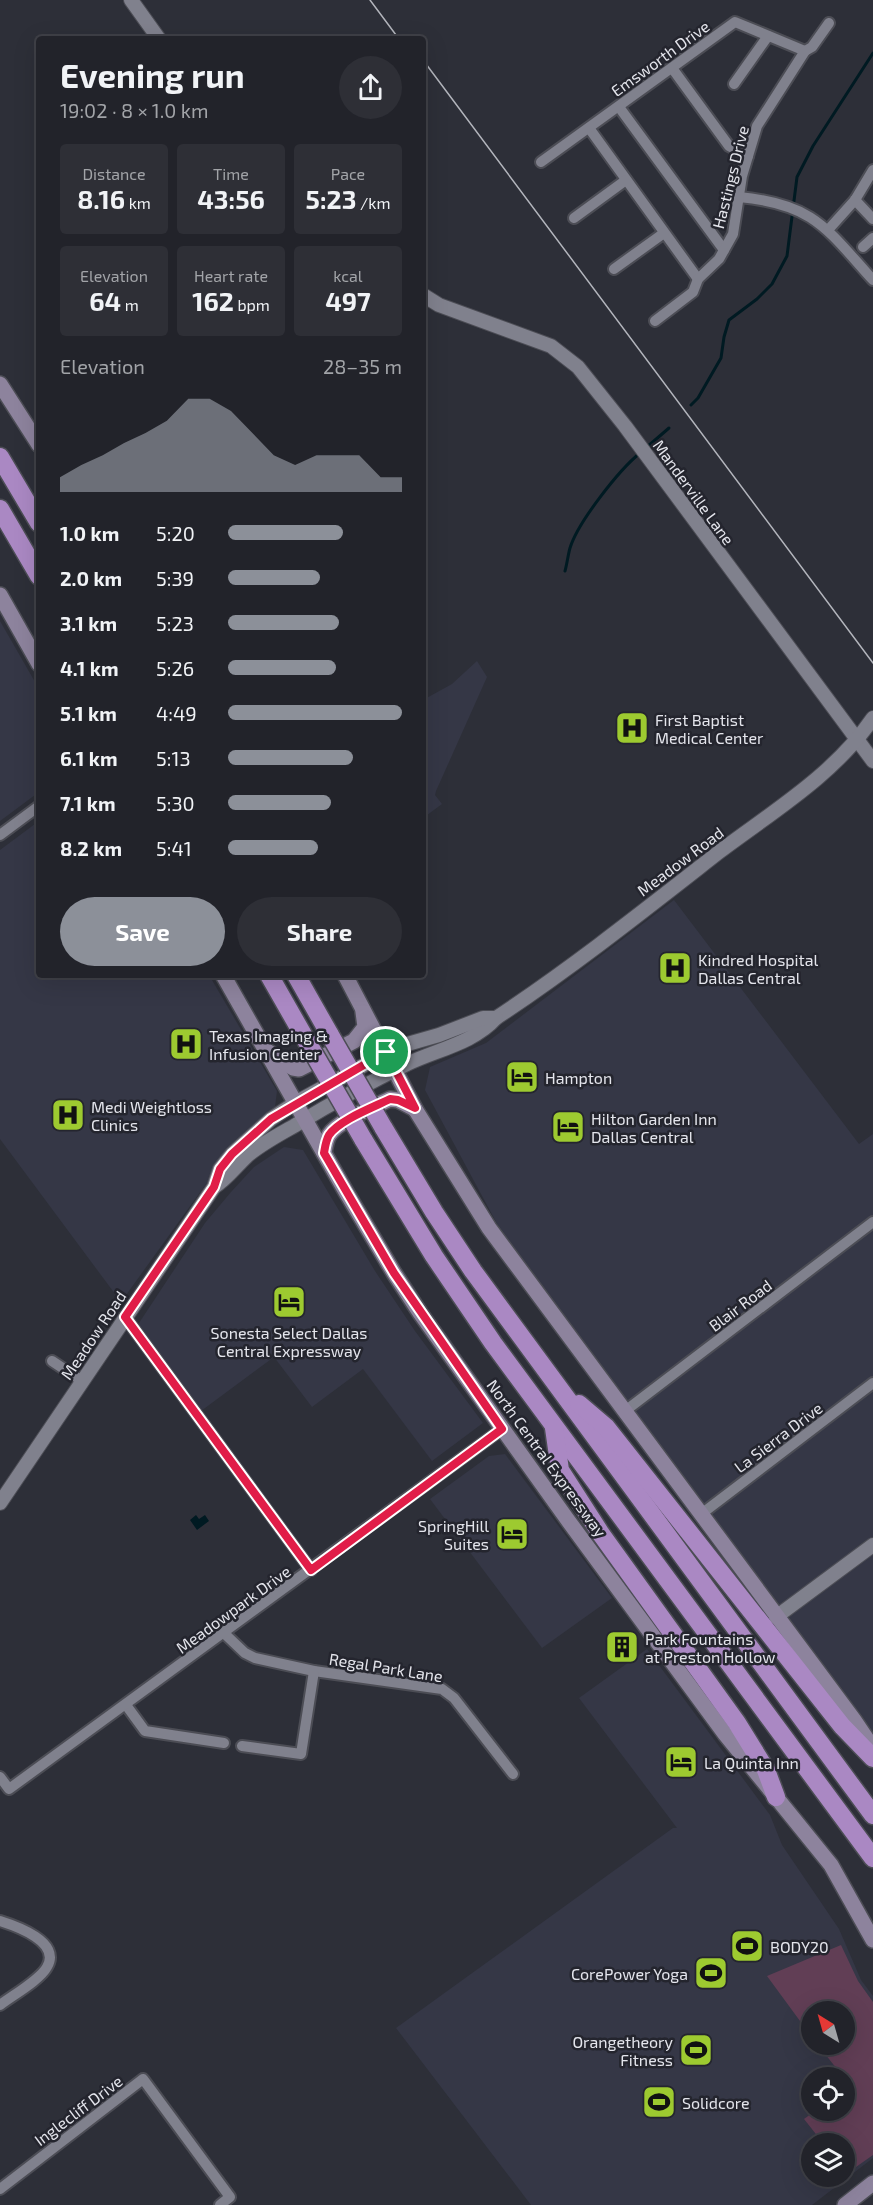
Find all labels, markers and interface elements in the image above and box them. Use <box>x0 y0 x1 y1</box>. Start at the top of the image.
street label: Emsworth Drive <box>607 16 713 100</box>
text: Evening run <box>60 55 245 95</box>
button: share <box>339 56 402 119</box>
text: 19:02 · 8 × 1.0 km <box>60 98 209 122</box>
street label: Hastings Drive <box>708 123 752 231</box>
text: Distance <box>82 164 146 183</box>
text: Time <box>213 164 249 183</box>
text: Pace <box>331 164 365 183</box>
text: 8.16 <box>77 183 125 214</box>
text: 43:56 <box>197 183 265 214</box>
text: 5:23 <box>306 183 356 214</box>
text: km <box>125 193 151 212</box>
text: /km <box>356 193 390 212</box>
text: Elevation <box>80 266 148 285</box>
text: Heart rate <box>194 266 268 285</box>
text: kcal <box>333 266 363 285</box>
text: 64 <box>89 285 121 316</box>
text: 162 <box>192 285 234 316</box>
text: 497 <box>325 285 371 316</box>
text: m <box>121 295 139 314</box>
text: bpm <box>234 295 270 314</box>
text: Elevation <box>60 354 145 378</box>
text: 28–35 m <box>323 354 402 378</box>
street label: Manderville Lane <box>649 436 739 548</box>
text: 1.0 km <box>60 521 119 545</box>
text: 5:20 <box>156 521 195 545</box>
text: 2.0 km <box>60 566 122 590</box>
text: 5:39 <box>156 566 194 590</box>
text: 3.1 km <box>60 611 117 635</box>
text: 5:23 <box>156 611 194 635</box>
text: 4.1 km <box>60 656 119 680</box>
text: 5:26 <box>156 656 194 680</box>
text: 5.1 km <box>60 701 117 725</box>
text: 4:49 <box>156 701 197 725</box>
hospital icon: First Baptist Medical Center <box>614 710 650 746</box>
place label: First Baptist Medical Center <box>655 710 764 747</box>
text: 6.1 km <box>60 746 118 770</box>
text: 5:13 <box>156 746 191 770</box>
text: 7.1 km <box>60 791 116 815</box>
text: 5:30 <box>156 791 195 815</box>
street label: Meadow Road <box>633 822 727 900</box>
text: 8.2 km <box>60 836 122 860</box>
text: 5:41 <box>156 836 192 860</box>
button: Save <box>60 897 225 966</box>
button: Share <box>237 897 402 966</box>
hospital icon: Kindred Hospital Dallas Central <box>657 950 693 986</box>
place label: Kindred Hospital Dallas Central <box>698 950 818 987</box>
hospital icon: Texas Imaging & Infusion Center <box>168 1026 204 1062</box>
place label: Texas Imaging & Infusion Center <box>209 1026 328 1063</box>
pin <box>360 1026 411 1077</box>
icon: arrive <box>369 1035 402 1068</box>
hotel icon: Hampton <box>504 1059 540 1095</box>
place label: Hampton <box>545 1068 612 1087</box>
hospital icon: Medi Weightloss Clinics <box>50 1097 86 1133</box>
place label: Medi Weightloss Clinics <box>91 1097 212 1134</box>
hotel icon: Hilton Garden Inn Dallas Central <box>550 1109 586 1145</box>
place label: Hilton Garden Inn Dallas Central <box>591 1109 717 1146</box>
street label: Blair Road <box>705 1275 775 1335</box>
hotel icon: Sonesta Select Dallas Central Expressway <box>271 1284 307 1320</box>
street label: Meadow Road <box>56 1287 130 1383</box>
place label: Sonesta Select Dallas Central Expressway <box>211 1323 367 1360</box>
street label: North Central Expressway <box>483 1376 611 1541</box>
street label: La Sierra Drive <box>730 1398 826 1476</box>
place label: SpringHill Suites <box>418 1516 489 1553</box>
hotel icon: SpringHill Suites <box>494 1516 530 1552</box>
street label: Meadowpark Drive <box>172 1561 294 1657</box>
building icon: Park Fountains at Preston Hollow <box>604 1629 640 1665</box>
place label: Park Fountains at Preston Hollow <box>645 1629 775 1666</box>
street label: Regal Park Lane <box>328 1649 444 1685</box>
hotel icon: La Quinta Inn <box>663 1744 699 1780</box>
place label: La Quinta Inn <box>704 1753 799 1773</box>
sports icon: BODY20 <box>729 1928 765 1964</box>
place label: BODY20 <box>770 1937 829 1956</box>
sports icon: CorePower Yoga <box>693 1955 729 1991</box>
place label: CorePower Yoga <box>571 1964 688 1983</box>
north arrow <box>801 2001 855 2055</box>
map controls <box>801 2001 855 2187</box>
place label: Orangetheory Fitness <box>572 2032 674 2069</box>
sports icon: Orangetheory Fitness <box>678 2032 714 2068</box>
button: locate <box>801 2067 855 2121</box>
street label: Inglecliff Drive <box>30 2071 126 2149</box>
sports icon: Solidcore <box>641 2084 677 2120</box>
place label: Solidcore <box>682 2093 750 2112</box>
button: layers <box>801 2133 855 2187</box>

